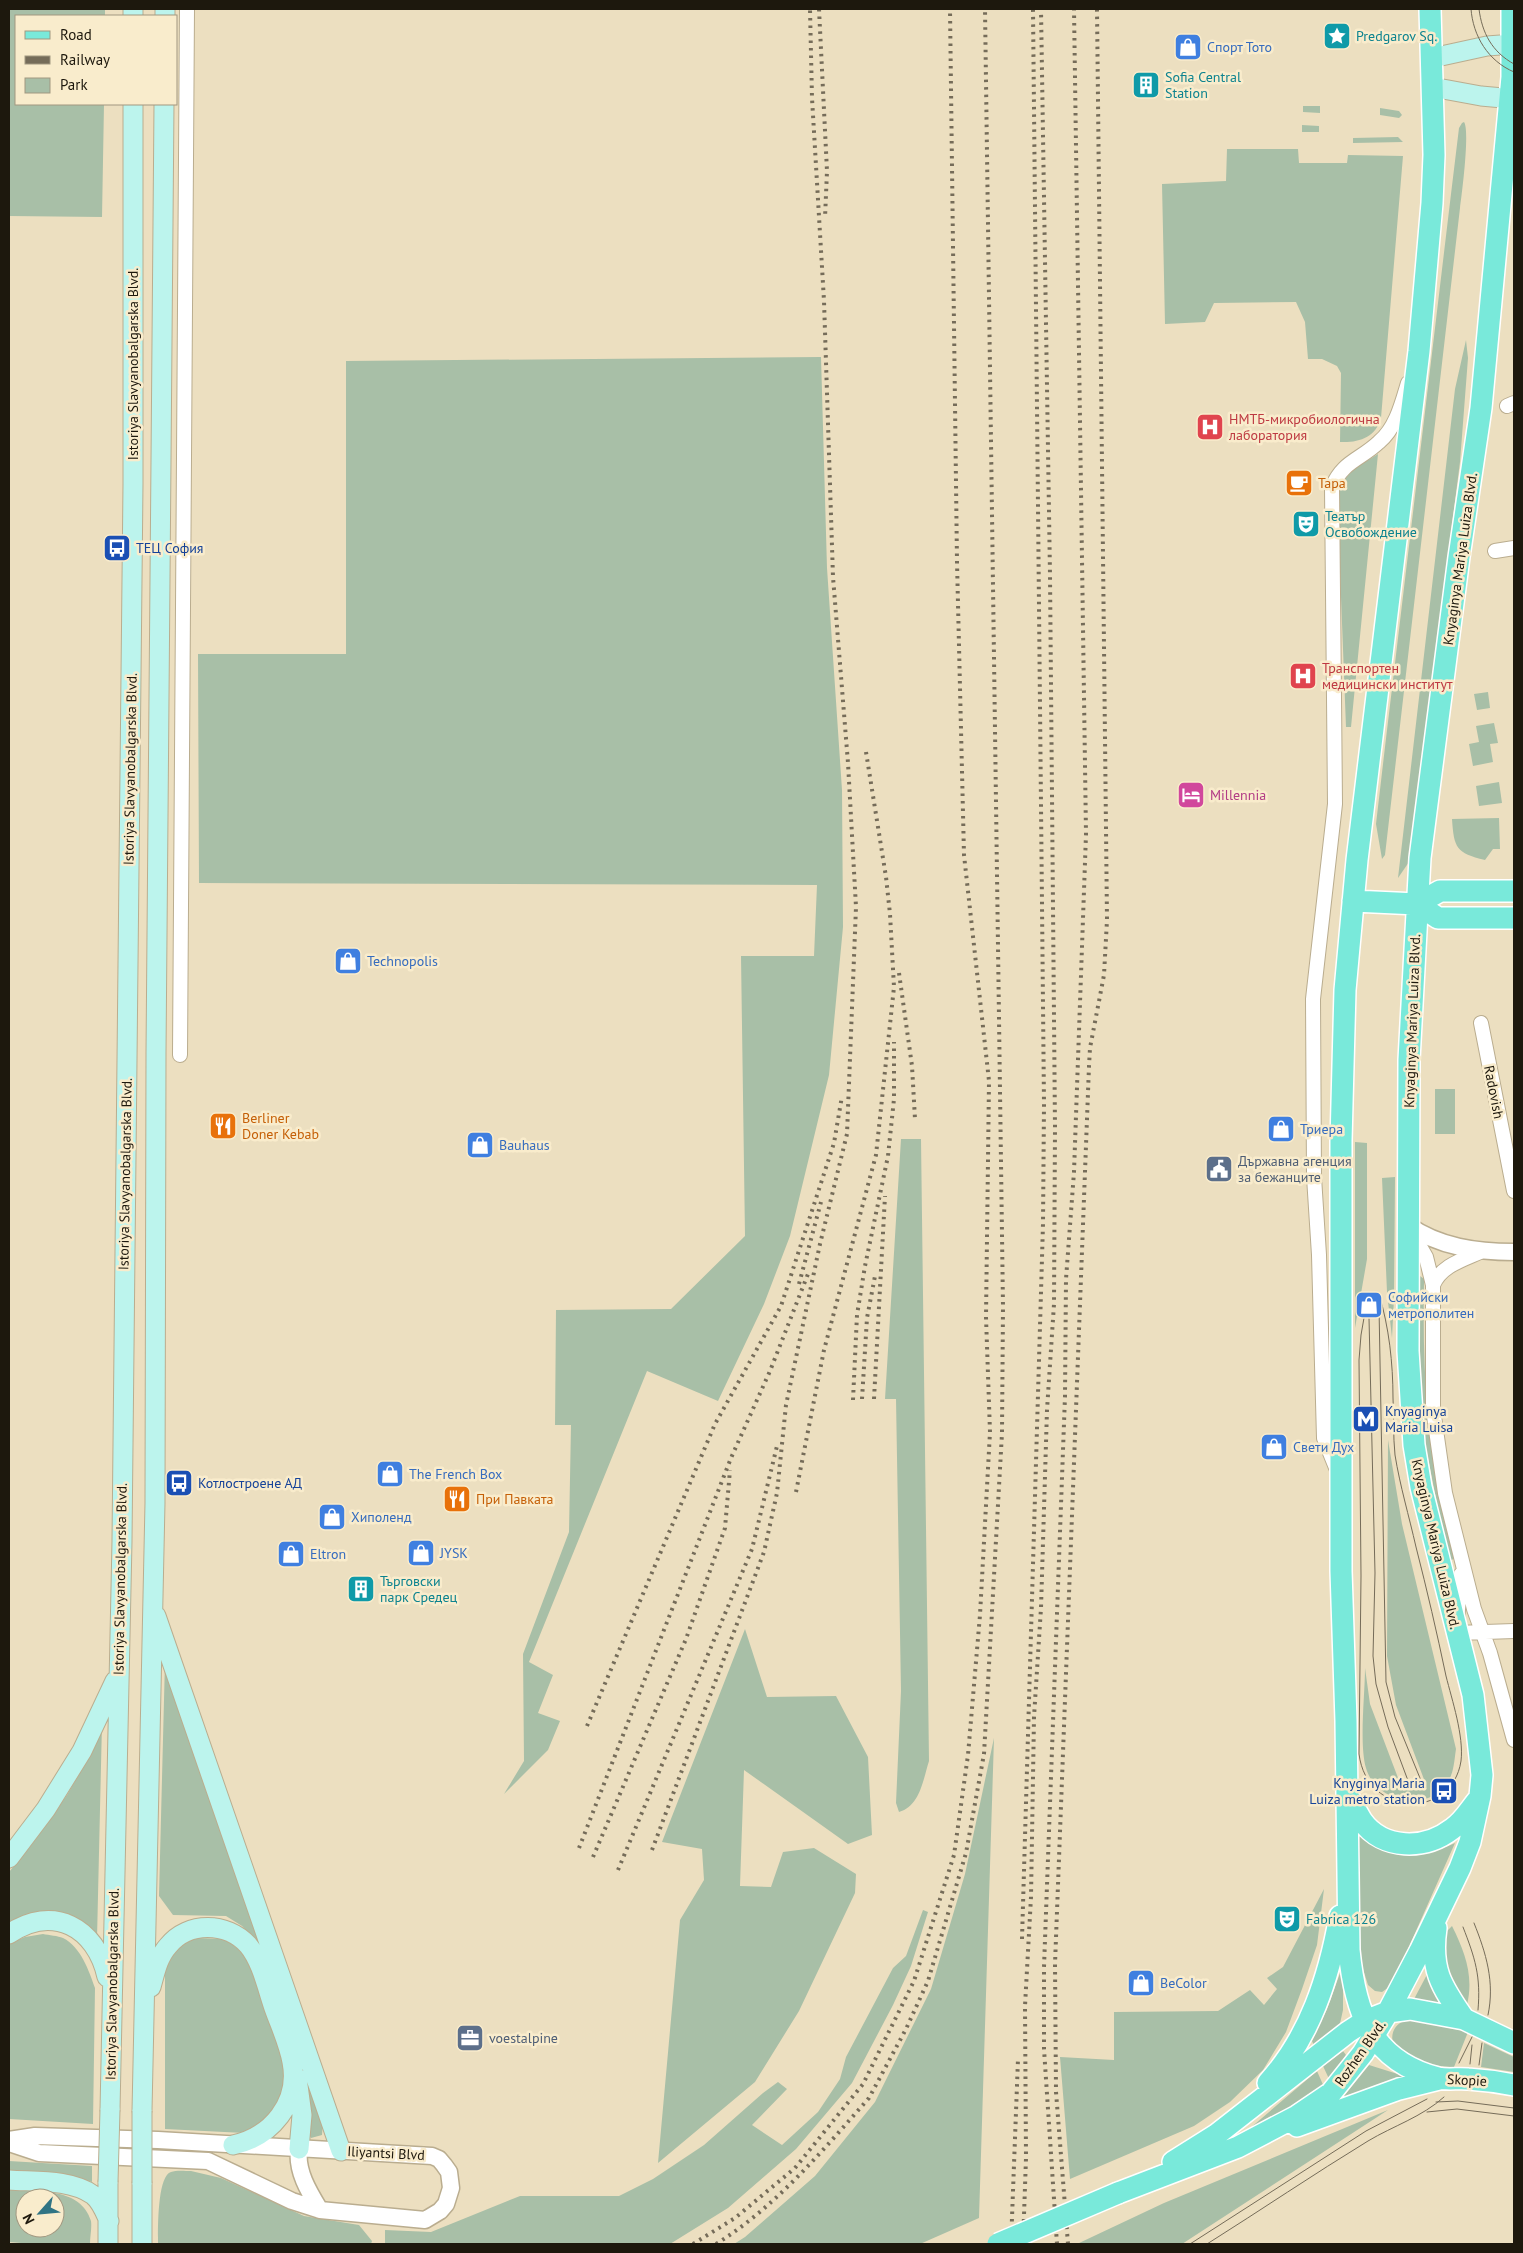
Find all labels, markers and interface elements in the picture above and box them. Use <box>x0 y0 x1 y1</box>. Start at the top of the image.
legend <box>15 15 178 105</box>
place icon: Predgarov Sq. <box>1322 21 1352 51</box>
text: Road <box>60 25 92 44</box>
place label: Predgarov Sq. <box>1356 27 1437 45</box>
shop icon: Спорт Тото <box>1173 32 1203 62</box>
place label: Спорт Тото <box>1207 38 1272 56</box>
text: Railway <box>60 50 110 69</box>
place label: Sofia Central Station <box>1165 68 1241 102</box>
building icon: Sofia Central Station <box>1131 70 1161 100</box>
text: Park <box>60 75 88 94</box>
street label: Istoriya Slavyanobalgarska Blvd. <box>124 268 142 460</box>
place label: НМТБ-микробиологична лаборатория <box>1228 410 1380 444</box>
hospital icon: НМТБ-микробиологична лаборатория <box>1195 412 1225 442</box>
cafe icon: Тара <box>1284 468 1314 498</box>
street label: Knyaginya Mariya Luiza Blvd. <box>1439 472 1481 646</box>
place label: Тара <box>1318 474 1346 492</box>
place label: Театър Освобождение <box>1325 507 1417 541</box>
theatre icon: Театър Освобождение <box>1291 509 1321 539</box>
bus stop icon: ТЕЦ София <box>102 533 132 563</box>
place label: ТЕЦ София <box>136 539 203 557</box>
place label: Транспортен медицински институт <box>1322 659 1453 693</box>
hospital icon: Транспортен медицински институт <box>1288 661 1318 691</box>
street label: Istoriya Slavyanobalgarska Blvd. <box>119 673 141 865</box>
hotel icon: Millennia <box>1176 780 1206 810</box>
place label: Millennia <box>1210 786 1266 804</box>
street label: Knyaginya Mariya Luiza Blvd. <box>1400 934 1424 1108</box>
shop icon: Technopolis <box>333 946 363 976</box>
place label: Technopolis <box>367 952 438 970</box>
street label: Radovish <box>1480 1064 1508 1120</box>
street label: Istoriya Slavyanobalgarska Blvd. <box>114 1078 136 1270</box>
place label: Berliner Doner Kebab <box>242 1109 319 1143</box>
restaurant icon: Berliner Doner Kebab <box>208 1111 238 1141</box>
shop icon: Триера <box>1266 1114 1296 1144</box>
place label: Триера <box>1300 1120 1343 1138</box>
shop icon: Bauhaus <box>465 1130 495 1160</box>
place label: Bauhaus <box>499 1136 550 1154</box>
place label: Държавна агенция за бежанците <box>1238 1152 1352 1186</box>
public building icon: Държавна агенция за бежанците <box>1204 1154 1234 1184</box>
place label: Софийски метрополитен <box>1388 1288 1474 1322</box>
shop icon: Софийски метрополитен <box>1354 1290 1384 1320</box>
place label: Knyaginya Maria Luisa <box>1385 1402 1453 1436</box>
metro station icon: Knyaginya Maria Luisa <box>1351 1404 1381 1434</box>
shop icon: Свети Дух <box>1259 1432 1289 1462</box>
place label: Свети Дух <box>1293 1438 1354 1456</box>
street label: Knyaginya Mariya Luiza Blvd. <box>1408 1457 1464 1631</box>
shop icon: The French Box <box>375 1459 405 1489</box>
place label: The French Box <box>409 1465 502 1483</box>
bus stop icon: Котлостроене АД <box>164 1468 194 1498</box>
place label: Котлостроене АД <box>198 1474 302 1492</box>
street label: Istoriya Slavyanobalgarska Blvd. <box>109 1483 131 1675</box>
restaurant icon: При Павката <box>442 1484 472 1514</box>
place label: При Павката <box>476 1490 554 1508</box>
shop icon: Хиполенд <box>317 1502 347 1532</box>
place label: Хиполенд <box>351 1508 412 1526</box>
shop icon: JYSK <box>406 1538 436 1568</box>
shop icon: Eltron <box>276 1539 306 1569</box>
place label: JYSK <box>439 1544 468 1562</box>
place label: Eltron <box>310 1545 346 1563</box>
place label: Търговски парк Средец <box>380 1572 457 1606</box>
building icon: Търговски парк Средец <box>346 1574 376 1604</box>
place label: Knyginya Maria Luiza metro station <box>1309 1774 1425 1808</box>
bus stop icon: Knyginya Maria Luiza metro station <box>1429 1776 1459 1806</box>
street label: Istoriya Slavyanobalgarska Blvd. <box>101 1888 123 2080</box>
theatre icon: Fabrica 126 <box>1272 1904 1302 1934</box>
place label: Fabrica 126 <box>1306 1910 1376 1928</box>
shop icon: BeColor <box>1126 1968 1156 1998</box>
place label: BeColor <box>1160 1974 1207 1992</box>
street label: Rozhen Blvd. <box>1331 2016 1389 2090</box>
office icon: voestalpine <box>455 2023 485 2053</box>
place label: voestalpine <box>489 2029 558 2047</box>
street label: Skopie <box>1447 2070 1487 2090</box>
street label: Iliyantsi Blvd <box>347 2142 425 2164</box>
north arrow <box>15 2188 65 2238</box>
text: N <box>18 2211 39 2227</box>

